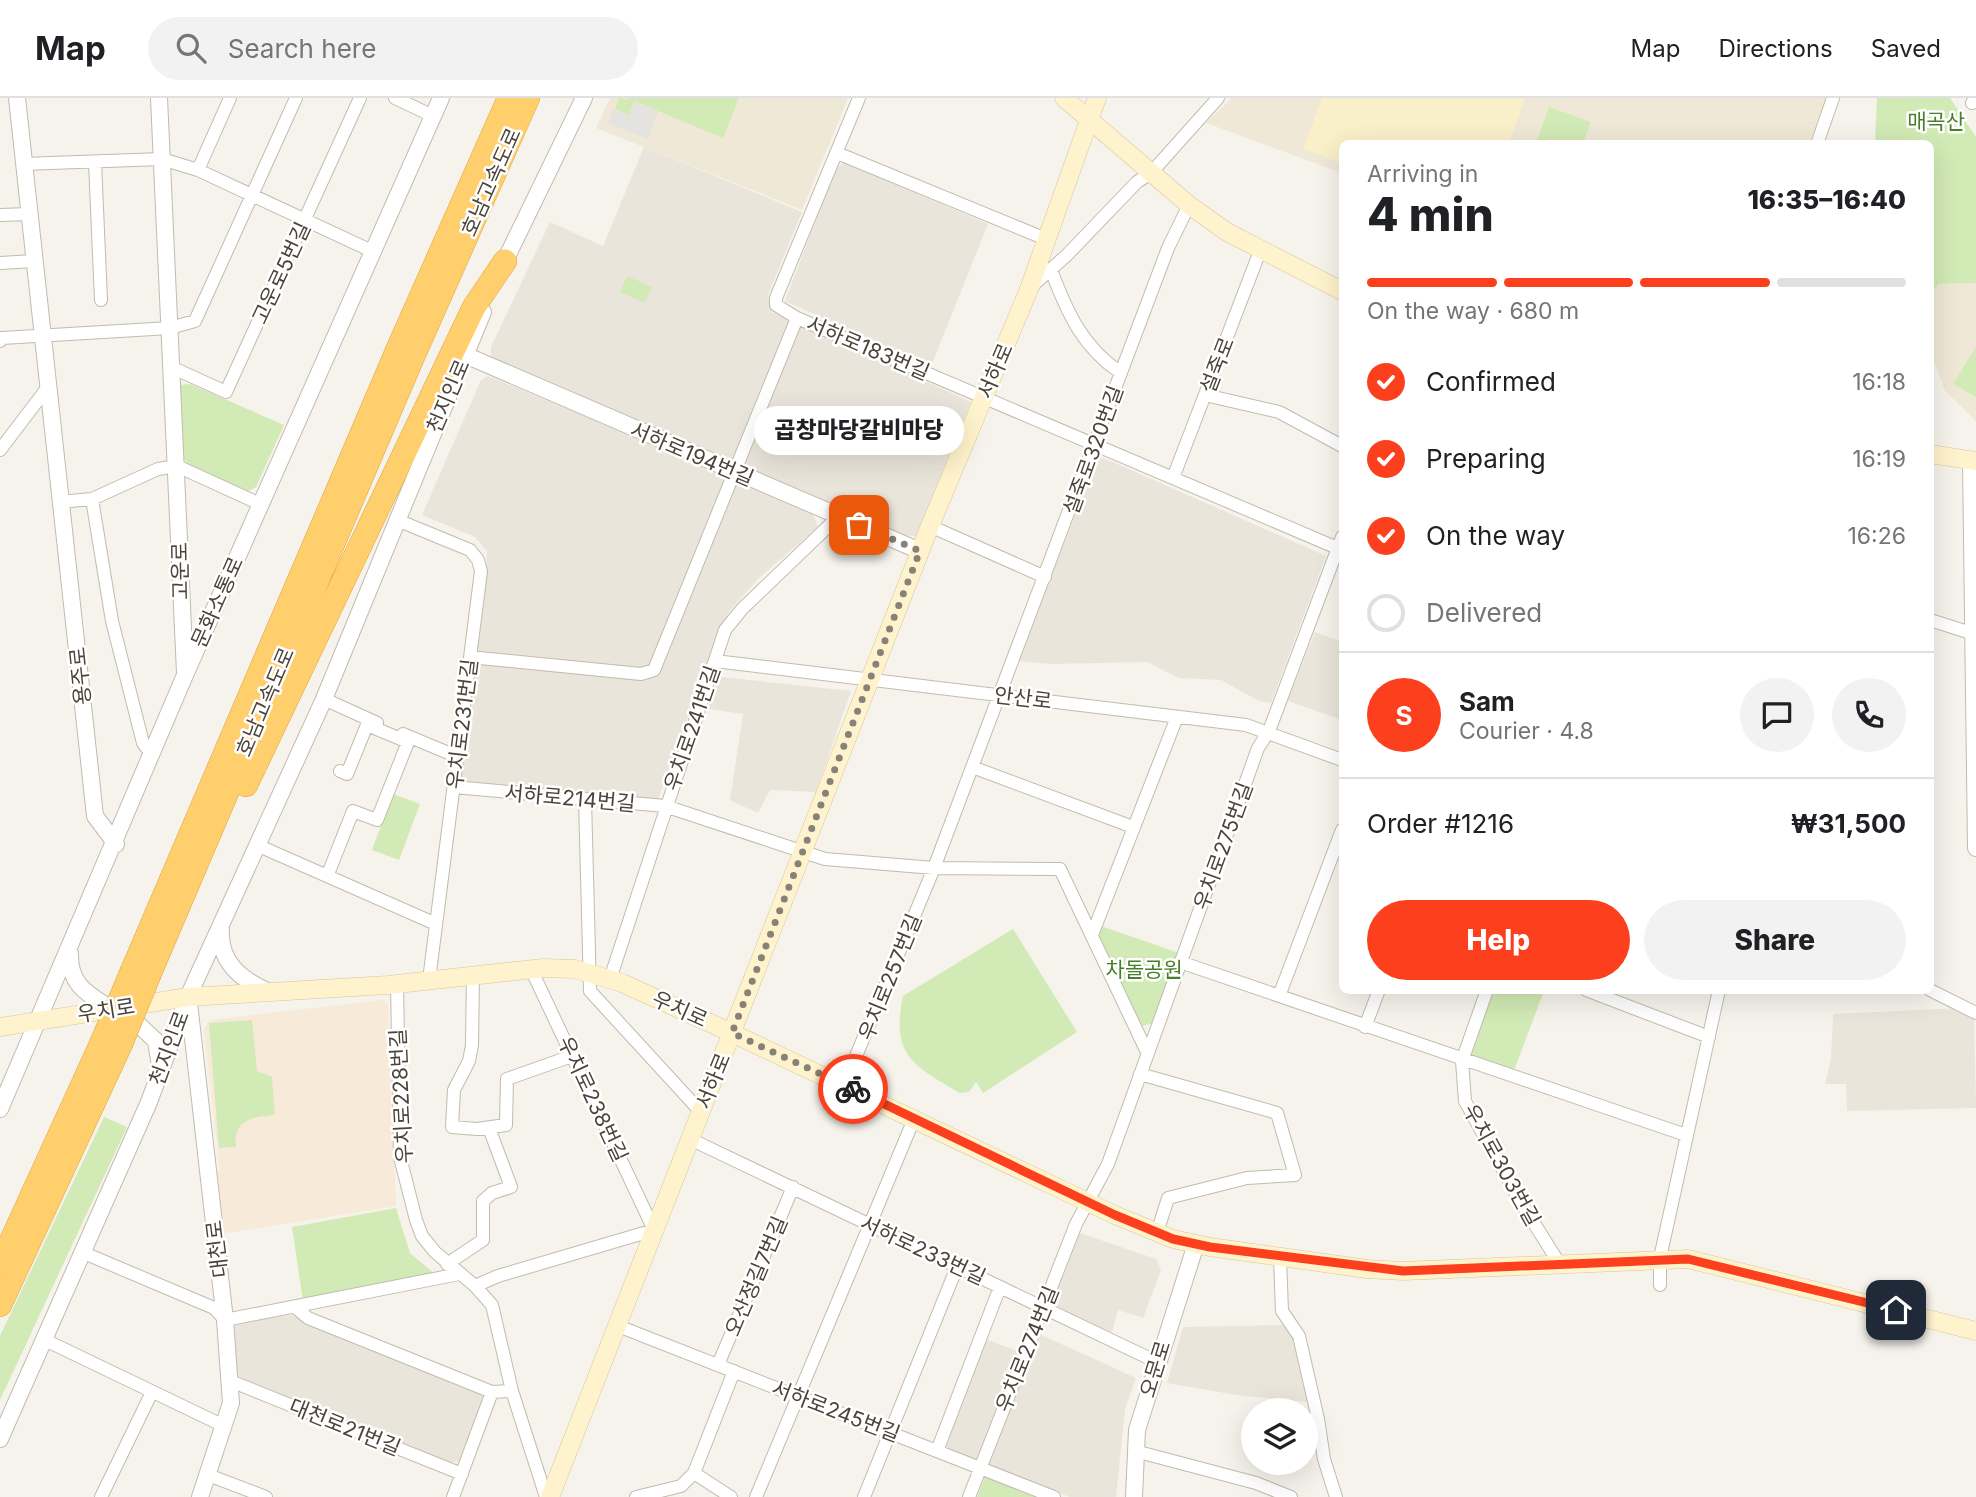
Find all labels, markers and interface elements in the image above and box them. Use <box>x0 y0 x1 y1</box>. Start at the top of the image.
search box <box>148 17 638 80</box>
text: Map <box>35 28 106 68</box>
icon: search <box>172 29 210 67</box>
text: Search here <box>228 33 376 64</box>
text: Map <box>1631 34 1680 63</box>
text: Directions <box>1718 34 1833 63</box>
text: Saved <box>1871 34 1941 63</box>
park label: 매곡산 <box>1907 109 1965 134</box>
street label: 호남고속도로 <box>456 124 526 240</box>
text: Arriving in <box>1367 160 1478 188</box>
text: 16:35–16:40 <box>1747 184 1906 215</box>
text: 4 min <box>1367 186 1494 242</box>
street label: 고운로5번길 <box>247 218 315 328</box>
text: On the way · 680 m <box>1367 297 1579 325</box>
street label: 서하로183번길 <box>803 311 933 385</box>
street label: 설죽로 <box>1195 333 1239 397</box>
street label: 서하로 <box>972 339 1018 403</box>
street label: 천지인로 <box>421 356 475 436</box>
icon: check <box>1367 363 1405 401</box>
text: Confirmed <box>1426 366 1556 397</box>
text: 16:18 <box>1852 368 1906 396</box>
street label: 설죽로320번길 <box>1058 382 1128 518</box>
callout: 곱창마당갈비마당 <box>754 406 964 455</box>
text: 곱창마당갈비마당 <box>774 416 944 444</box>
street label: 서하로194번길 <box>626 417 758 491</box>
icon: check <box>1367 440 1405 478</box>
text: Preparing <box>1426 443 1546 474</box>
text: 16:19 <box>1852 445 1906 473</box>
pin <box>829 495 889 555</box>
icon: bag <box>840 506 878 544</box>
icon: check <box>1367 517 1405 555</box>
text: On the way <box>1426 520 1565 551</box>
text: 16:26 <box>1847 522 1906 550</box>
street label: 고운로 <box>167 542 193 600</box>
street label: 문화소통로 <box>186 553 248 651</box>
text: Delivered <box>1426 597 1542 628</box>
street label: 호남고속도로 <box>231 644 299 760</box>
street label: 용주로 <box>65 646 95 706</box>
street label: 우치로231번길 <box>442 658 482 790</box>
street label: 우치로241번길 <box>659 662 725 794</box>
button: chat <box>1740 678 1814 752</box>
button: phone <box>1832 678 1906 752</box>
street label: 안산로 <box>993 682 1053 714</box>
text: Sam <box>1459 686 1515 717</box>
text: S <box>1395 700 1413 731</box>
text: Courier · 4.8 <box>1459 717 1594 745</box>
street label: 우치로275번길 <box>1188 779 1258 913</box>
street label: 서하로214번길 <box>503 780 637 816</box>
text: Order #1216 <box>1367 808 1514 839</box>
text: ₩31,500 <box>1791 808 1906 839</box>
button: Help <box>1367 900 1630 980</box>
button: Share <box>1644 900 1906 980</box>
street label: 우치로257번길 <box>853 910 927 1044</box>
park label: 차돌공원 <box>1105 957 1183 982</box>
street label: 우치로 <box>648 986 712 1032</box>
street label: 우치로 <box>75 993 137 1027</box>
street label: 천지인로 <box>144 1007 194 1089</box>
street label: 우치로228번길 <box>385 1028 417 1164</box>
street label: 우치로238번길 <box>553 1032 633 1166</box>
street label: 서하로 <box>691 1049 735 1113</box>
courier <box>818 1054 888 1124</box>
icon: bike <box>834 1070 872 1108</box>
street label: 우치로303번길 <box>1458 1100 1546 1230</box>
street label: 서하로233번길 <box>856 1210 990 1290</box>
street label: 오산정길7번길 <box>720 1212 792 1340</box>
street label: 대천로 <box>201 1219 233 1279</box>
pin <box>1866 1280 1926 1340</box>
street label: 우치로274번길 <box>990 1282 1064 1416</box>
icon: home <box>1877 1291 1915 1329</box>
street label: 오문로 <box>1135 1338 1175 1400</box>
street label: 서하로245번길 <box>768 1375 904 1447</box>
street label: 대천로21번길 <box>286 1393 404 1461</box>
map controls <box>1241 1398 1318 1475</box>
button: layers <box>1241 1398 1318 1475</box>

